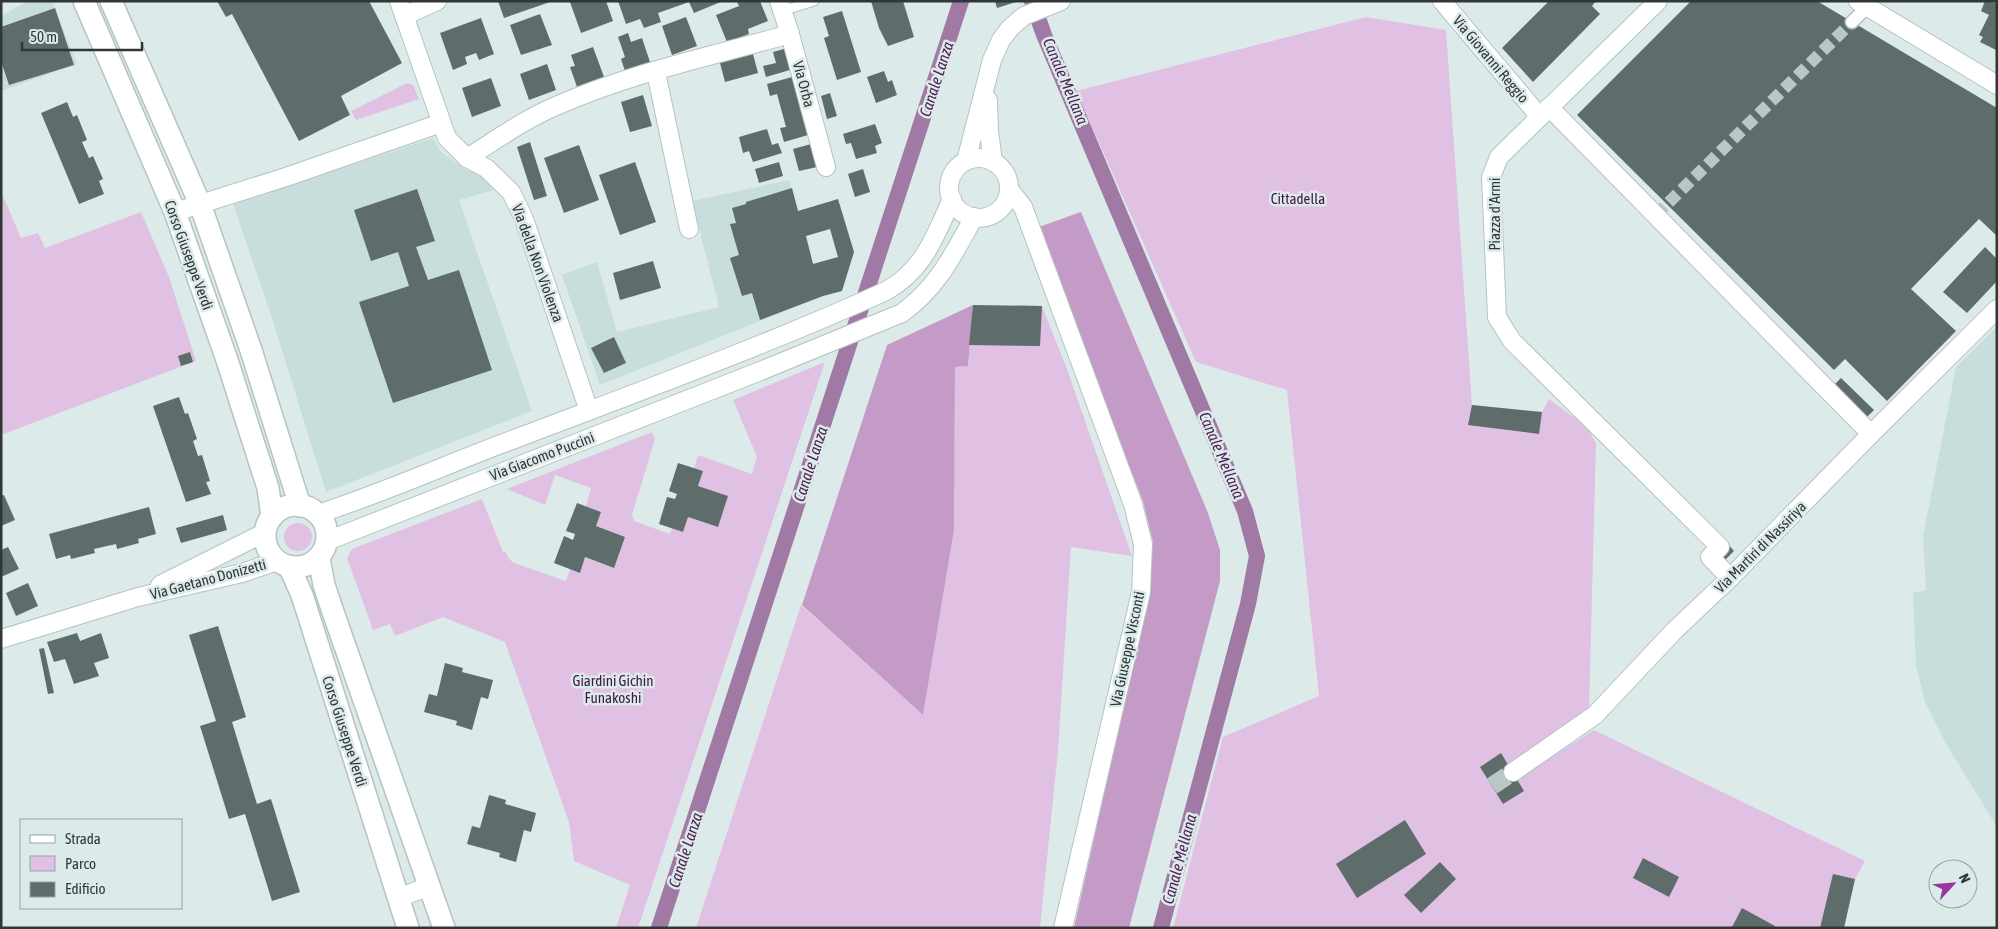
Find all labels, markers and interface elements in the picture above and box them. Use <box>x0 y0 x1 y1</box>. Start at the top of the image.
street label: Via Giovanni Reggio <box>1450 12 1532 106</box>
scale bar <box>22 20 142 52</box>
text: 50 m <box>30 28 57 45</box>
water label: Canale Mellana <box>1040 35 1093 127</box>
water label: Canale Lanza <box>915 39 957 119</box>
street label: Via Orba <box>790 59 818 109</box>
street label: Piazza d'Armi <box>1486 178 1503 250</box>
park label: Cittadella <box>1271 190 1325 207</box>
street label: Corso Giuseppe Verdi <box>161 198 217 312</box>
street label: Via della Non Violenza <box>509 202 567 324</box>
water label: Canale Mellana <box>1196 409 1249 501</box>
water label: Canale Lanza <box>789 424 831 504</box>
street label: Via Giacomo Puccini <box>487 428 597 484</box>
street label: Via Martiri di Nassiriya <box>1711 498 1809 596</box>
street label: Via Gaetano Donizetti <box>148 555 268 603</box>
street label: Via Giuseppe Visconti <box>1106 590 1148 708</box>
park label: Giardini Gichin Funakoshi <box>572 672 654 706</box>
street label: Corso Giuseppe Verdi <box>319 674 371 788</box>
water label: Canale Lanza <box>664 810 706 890</box>
water label: Canale Mellana <box>1158 812 1200 906</box>
legend <box>20 819 182 909</box>
text: Strada <box>65 830 101 847</box>
text: Parco <box>65 855 96 872</box>
north arrow <box>1928 859 1978 909</box>
text: N <box>1956 871 1974 886</box>
text: Edificio <box>65 880 106 897</box>

